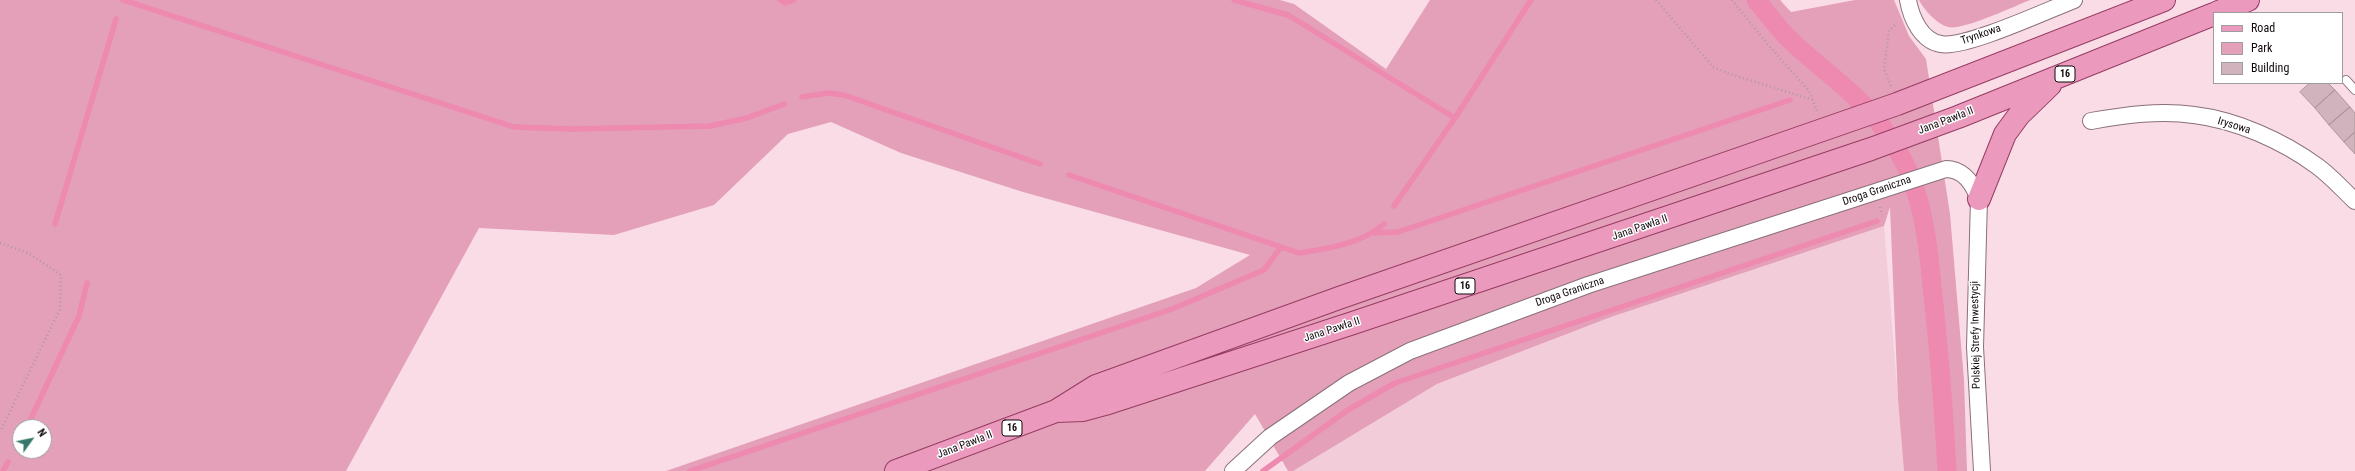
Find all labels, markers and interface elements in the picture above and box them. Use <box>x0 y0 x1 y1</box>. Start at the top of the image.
legend <box>2213 12 2343 84</box>
text: Road <box>2251 21 2275 35</box>
street label: Trynkowa <box>1959 22 2003 48</box>
text: Park <box>2251 41 2272 55</box>
text: Building <box>2251 61 2289 75</box>
road number: 16 <box>2055 66 2075 82</box>
street label: Jana Pawła II <box>1916 104 1976 138</box>
street label: Irysowa <box>2216 115 2252 137</box>
street label: Droga Graniczna <box>1841 173 1913 209</box>
street label: Jana Pawła II <box>1610 212 1670 244</box>
street label: Droga Graniczna <box>1534 274 1606 310</box>
road number: 16 <box>1455 278 1475 294</box>
street label: Polskiej Strefy Inwestycji <box>1968 281 1984 389</box>
street label: Jana Pawła II <box>1302 315 1362 345</box>
north arrow <box>12 419 52 459</box>
road number: 16 <box>1002 420 1022 436</box>
text: N <box>34 426 49 439</box>
street label: Jana Pawła II <box>935 428 995 462</box>

